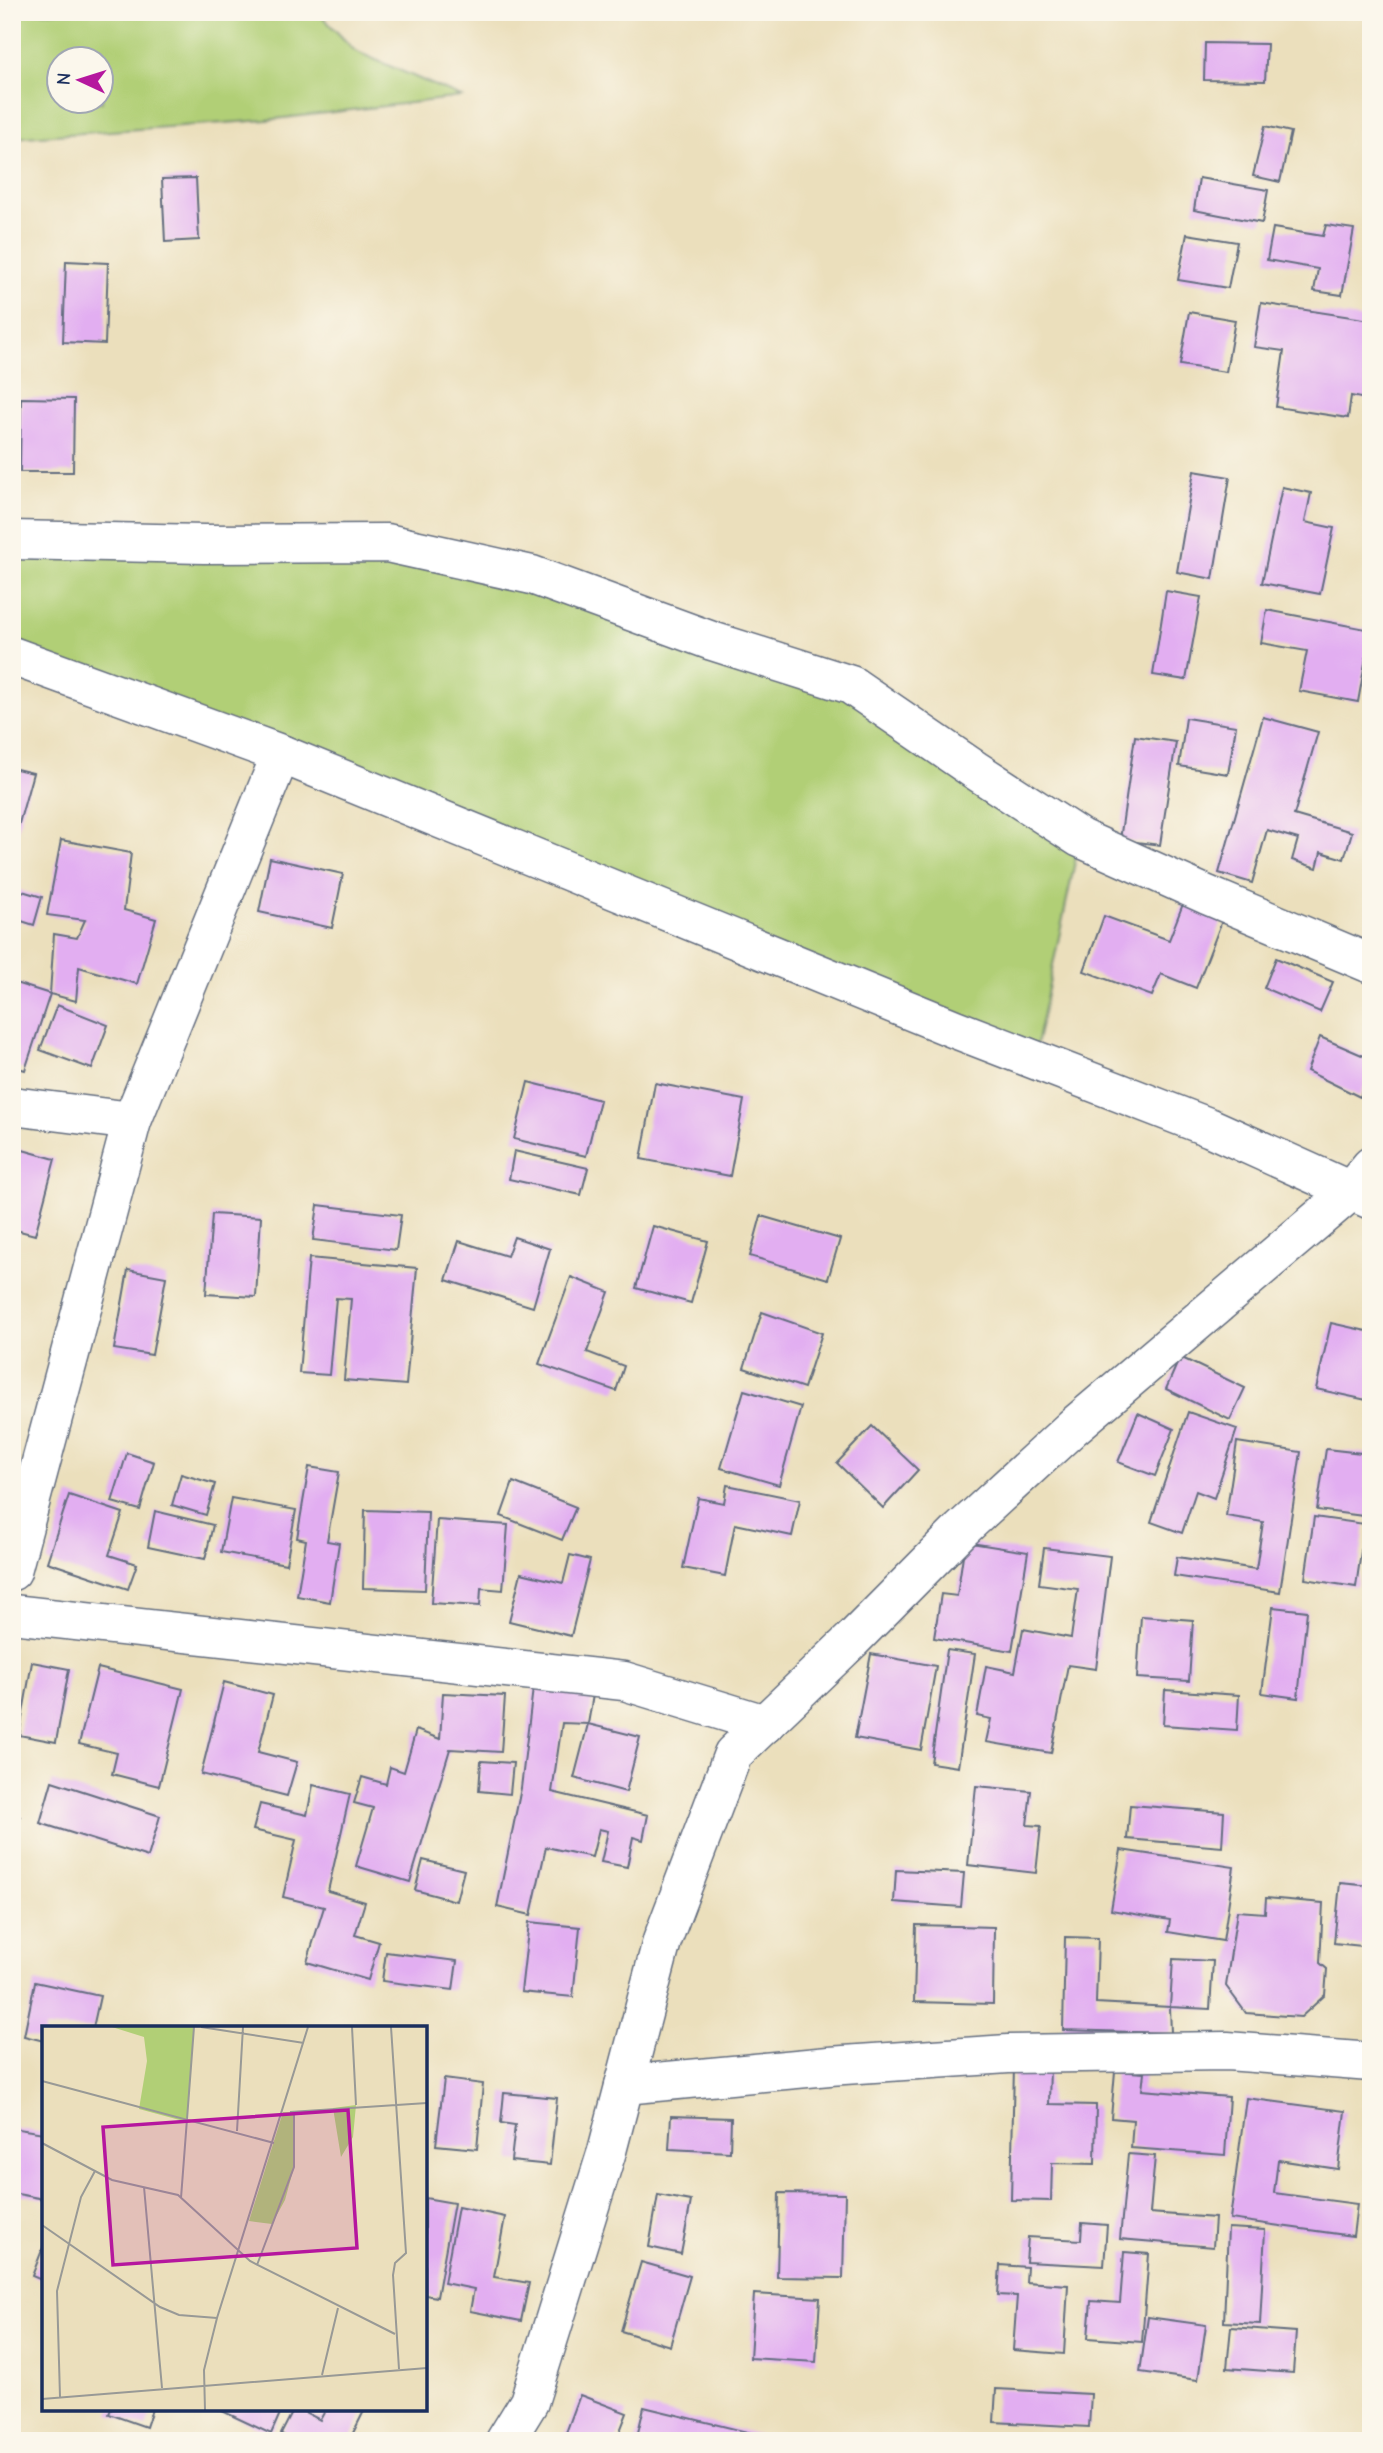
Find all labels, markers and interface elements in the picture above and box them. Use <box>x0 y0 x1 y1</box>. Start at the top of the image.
north arrow <box>46 46 116 116</box>
text: N <box>53 72 75 86</box>
inset map <box>42 2026 427 2411</box>

